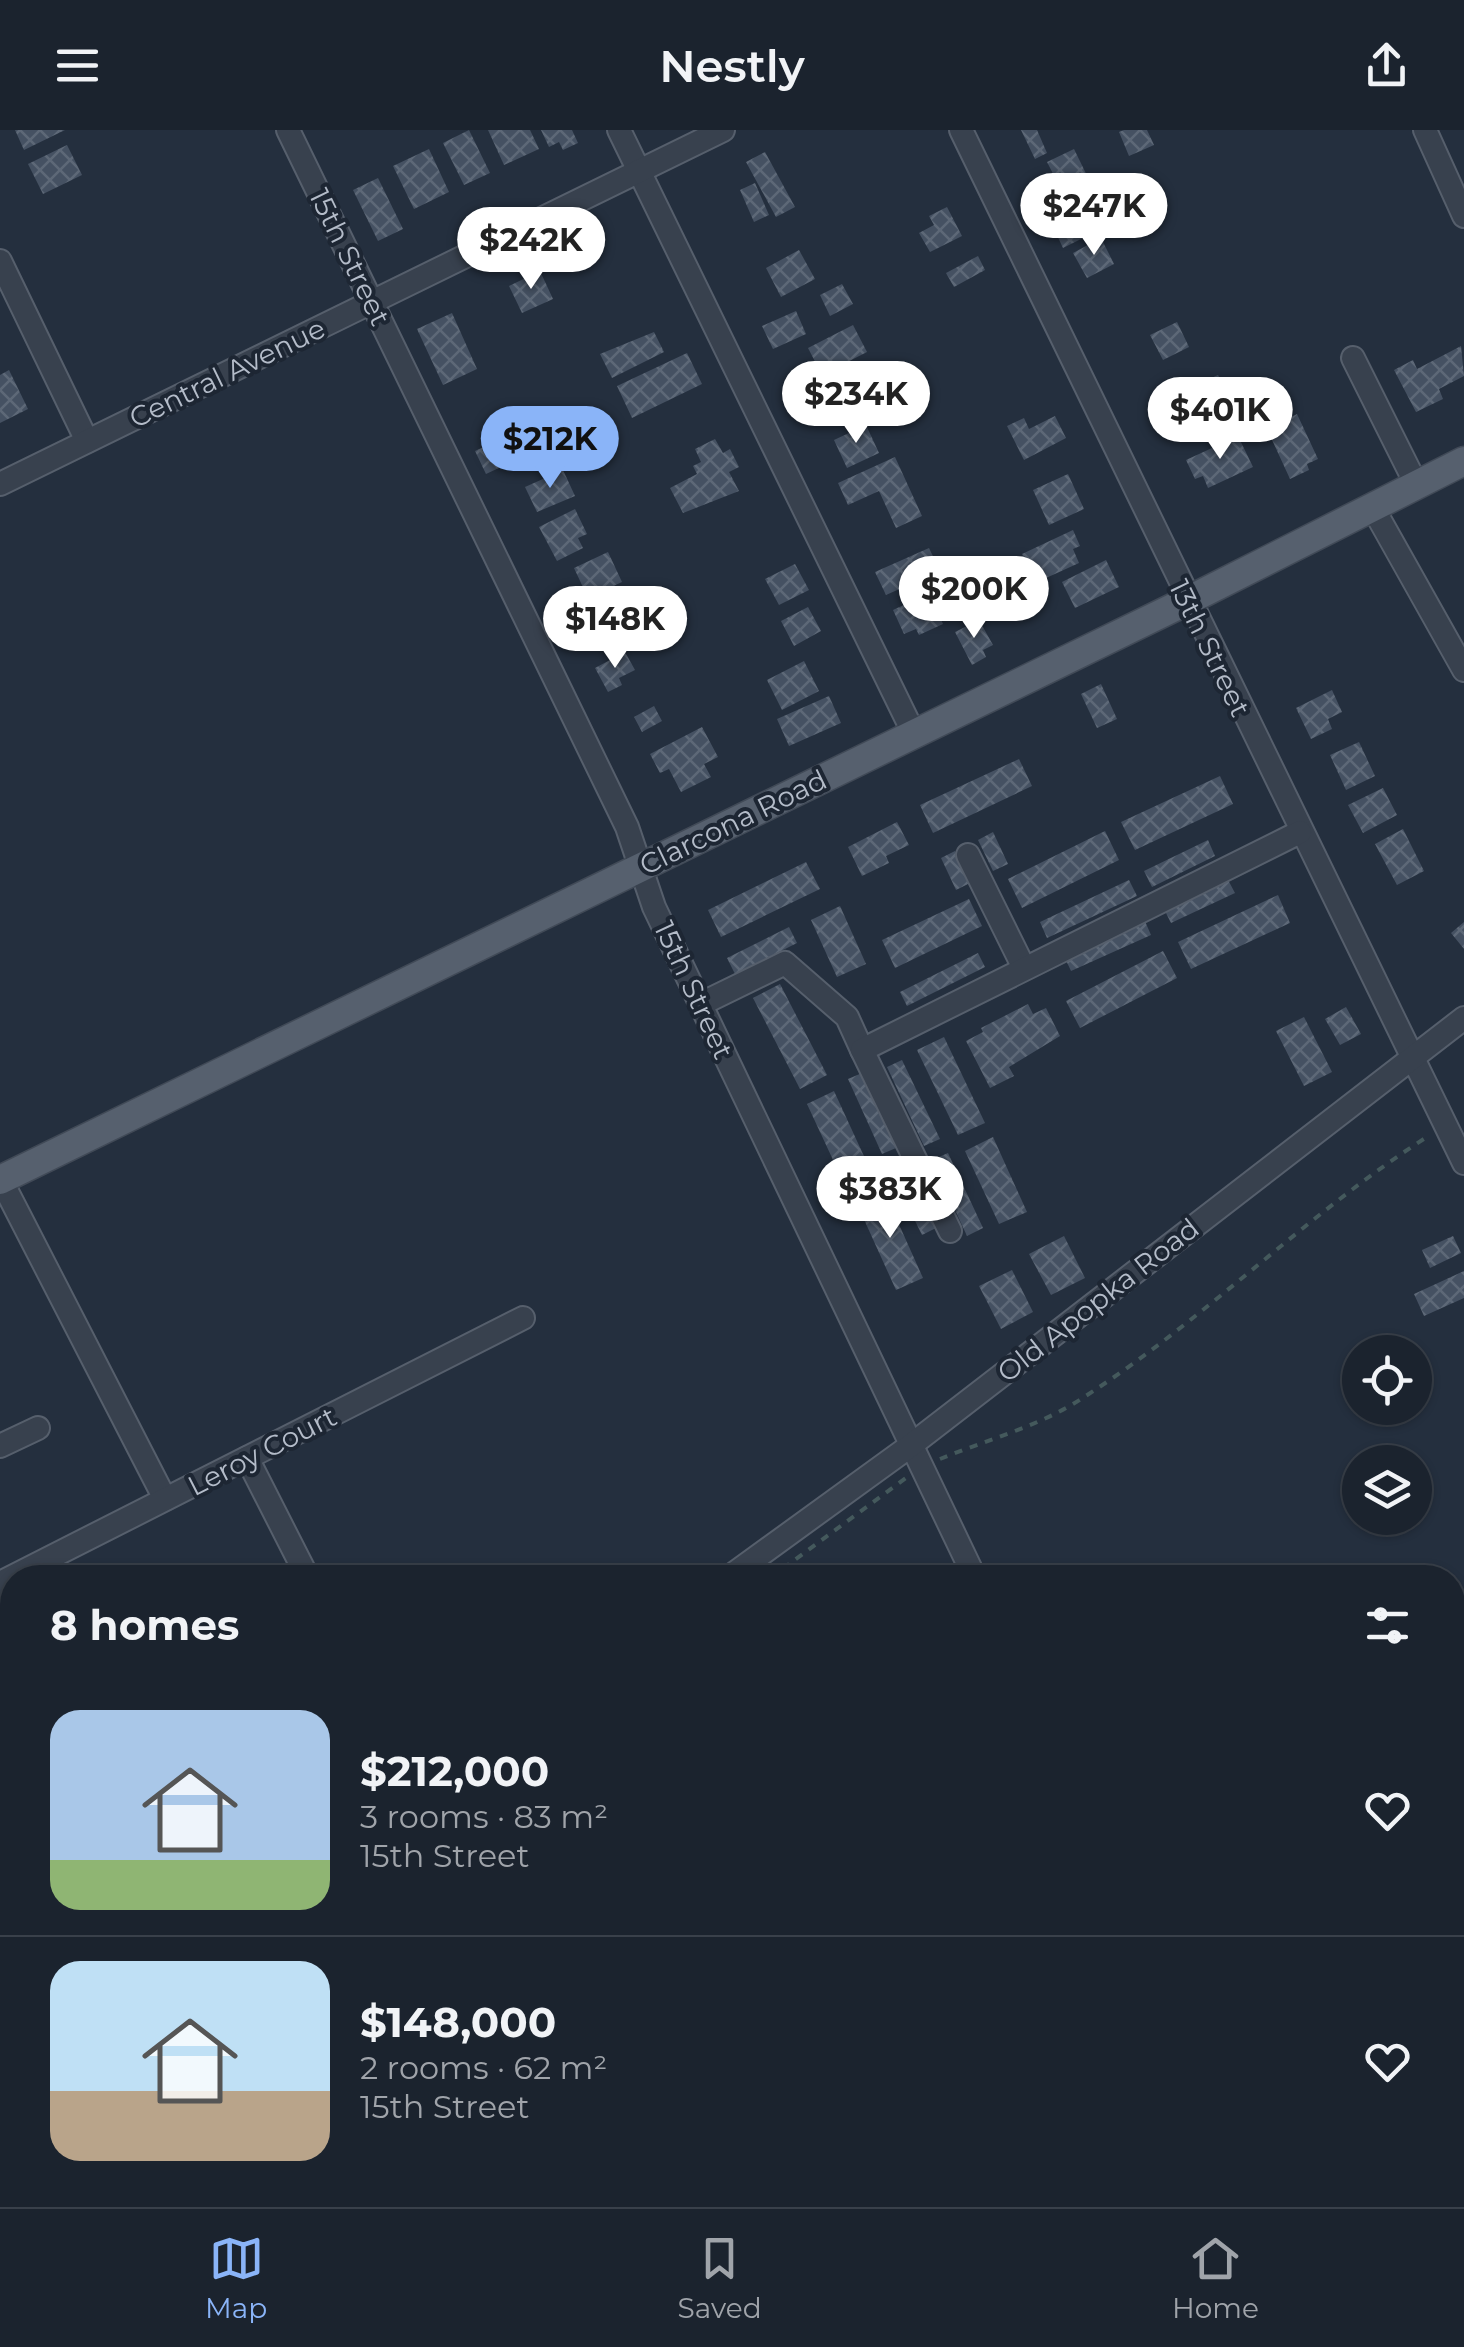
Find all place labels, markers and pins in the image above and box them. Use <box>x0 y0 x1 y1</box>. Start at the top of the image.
pin: $247K <box>1024 173 1164 258</box>
pin: $242K <box>461 207 601 292</box>
pin: $234K <box>786 361 926 446</box>
pin: $401K <box>1150 377 1290 462</box>
pin: $212K <box>480 406 620 491</box>
pin: $200K <box>904 556 1044 641</box>
pin: $148K <box>545 586 685 671</box>
pin: $383K <box>820 1156 960 1241</box>

